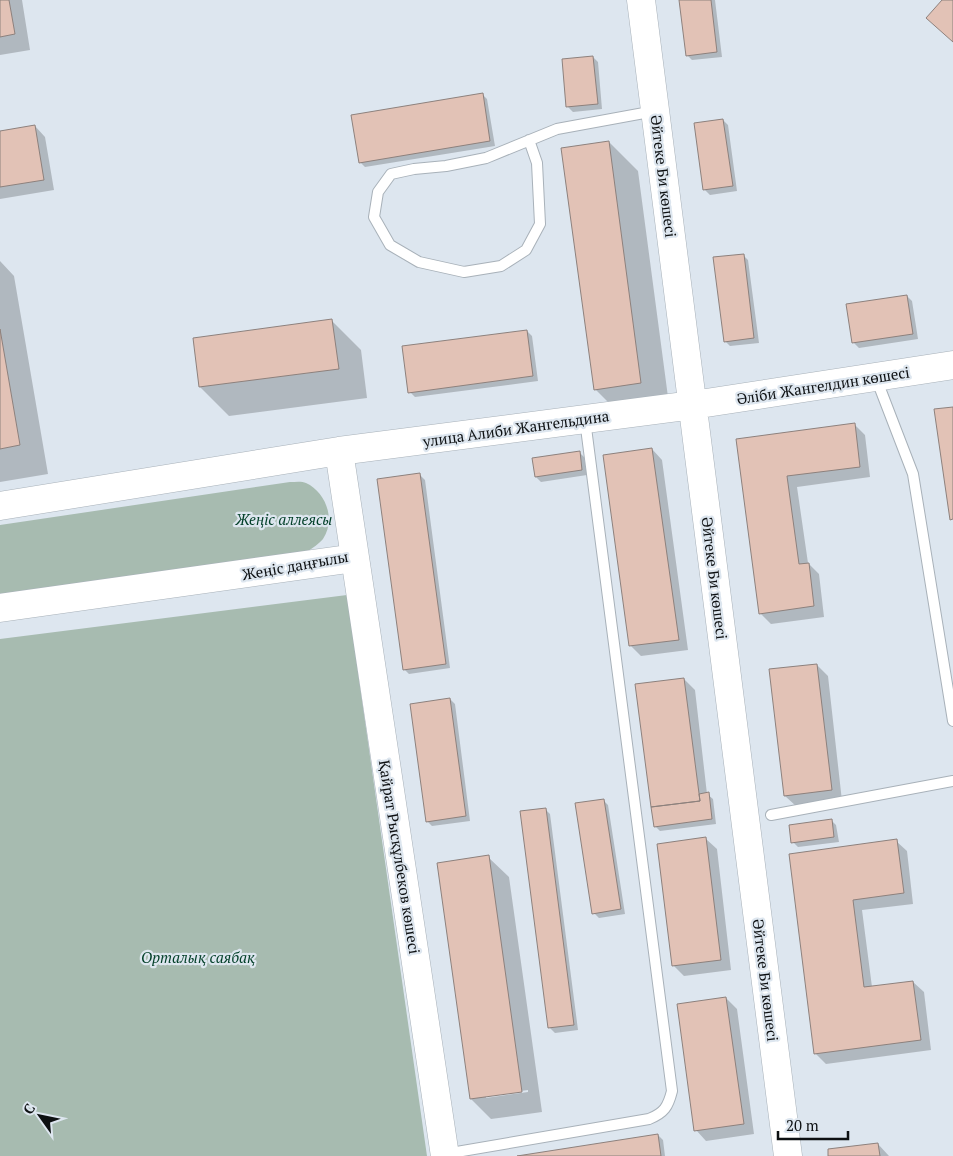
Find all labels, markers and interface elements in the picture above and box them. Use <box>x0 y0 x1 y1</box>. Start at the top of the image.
street label: Әйтеке Би көшесі <box>647 113 681 239</box>
street label: Әліби Жангелдин көшесі <box>735 361 911 409</box>
street label: улица Алиби Жангельдина <box>421 405 611 451</box>
park label: Жеңіс аллеясы <box>235 509 332 529</box>
street label: Әйтеке Би көшесі <box>698 515 732 641</box>
street label: Жеңіс даңғылы <box>240 546 350 584</box>
street label: Қайрат Рысқұлбеков көшесі <box>375 759 425 955</box>
street label: Әйтеке Би көшесі <box>749 917 783 1043</box>
park label: Орталық саябақ <box>141 947 255 967</box>
north arrow <box>15 1091 65 1141</box>
text: С <box>18 1100 39 1118</box>
scale bar <box>778 1108 848 1140</box>
text: 20 m <box>786 1115 819 1135</box>

